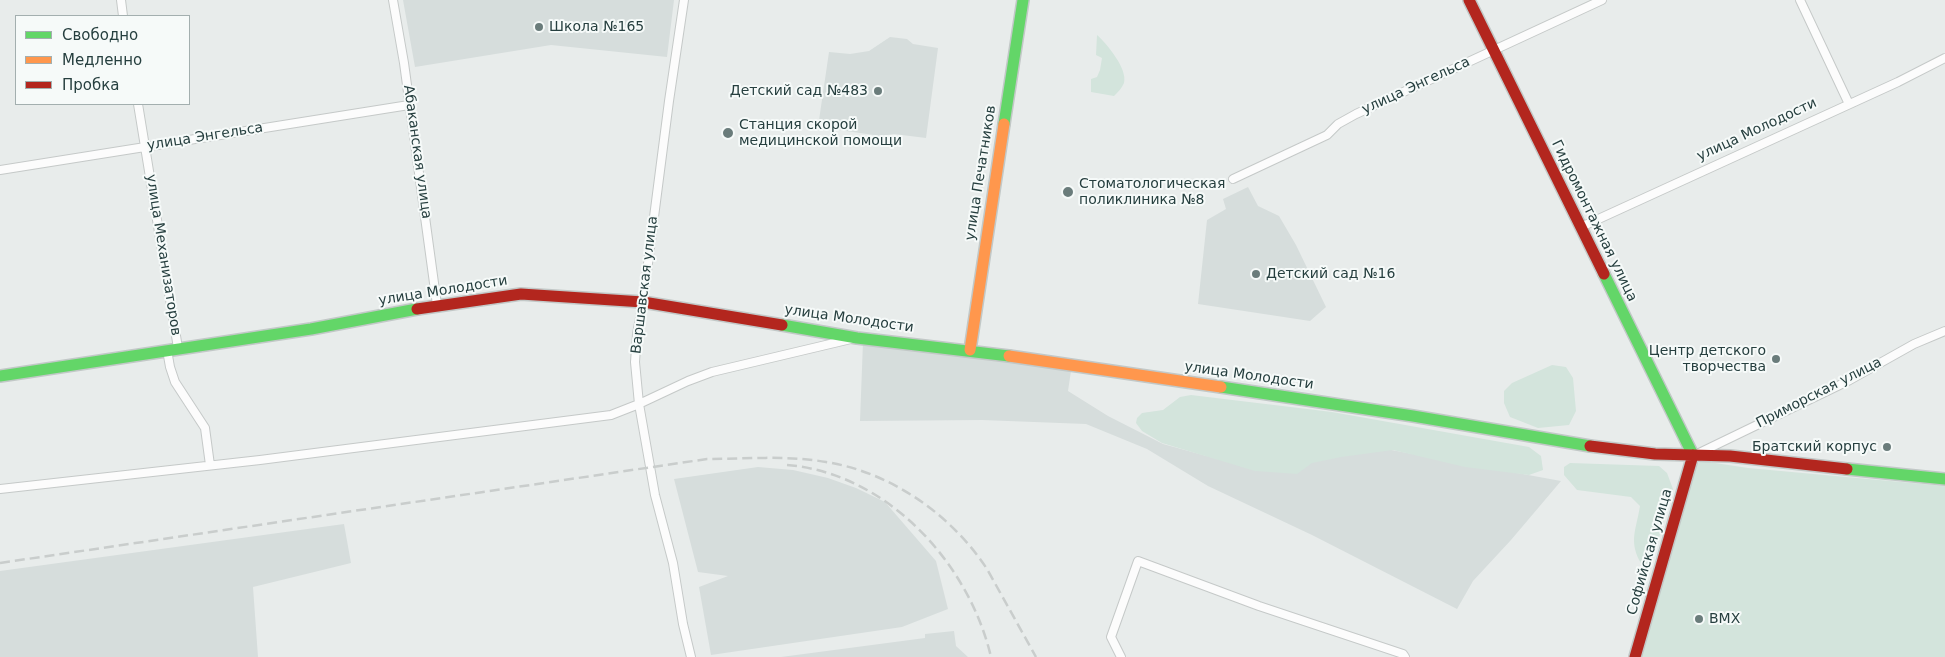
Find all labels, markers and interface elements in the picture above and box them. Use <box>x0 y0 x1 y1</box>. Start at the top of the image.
legend <box>15 15 190 105</box>
place label: Школа №165 <box>549 19 644 35</box>
marker: Школа №165 <box>533 21 545 33</box>
text: Свободно <box>62 26 138 44</box>
text: Медленно <box>62 51 142 69</box>
street label: улица Энгельса <box>1359 54 1473 118</box>
text: Пробка <box>62 76 119 94</box>
place label: Детский сад №483 <box>730 83 868 99</box>
street label: Абаканская улица <box>399 84 435 220</box>
marker: Детский сад №483 <box>872 85 884 97</box>
street label: улица Молодости <box>1694 95 1820 165</box>
street label: улица Печатников <box>962 104 1000 242</box>
place label: Станция скорой медицинской помощи <box>739 117 902 150</box>
street label: улица Энгельса <box>146 120 264 154</box>
marker: Станция скорой медицинской помощи <box>721 126 735 140</box>
street label: Гидромонтажная улица <box>1548 138 1640 304</box>
street label: улица Механизаторов <box>142 173 184 337</box>
place label: Стоматологическая поликлиника №8 <box>1079 176 1225 208</box>
marker: Стоматологическая поликлиника №8 <box>1061 185 1075 199</box>
street label: Варшавская улица <box>628 215 662 355</box>
place label: Детский сад №16 <box>1266 266 1395 282</box>
marker: Детский сад №16 <box>1250 268 1262 280</box>
street label: улица Молодости <box>377 273 509 309</box>
street label: улица Молодости <box>783 302 915 336</box>
place label: Центр детского творчества <box>1649 343 1766 376</box>
marker: Центр детского творчества <box>1770 353 1782 365</box>
street label: Приморская улица <box>1753 354 1885 432</box>
street label: улица Молодости <box>1183 359 1315 393</box>
place label: Братский корпус <box>1752 439 1877 455</box>
marker: Братский корпус <box>1881 441 1893 453</box>
street label: Софийская улица <box>1624 487 1676 617</box>
place label: BMX <box>1709 611 1740 627</box>
marker: BMX <box>1693 613 1705 625</box>

